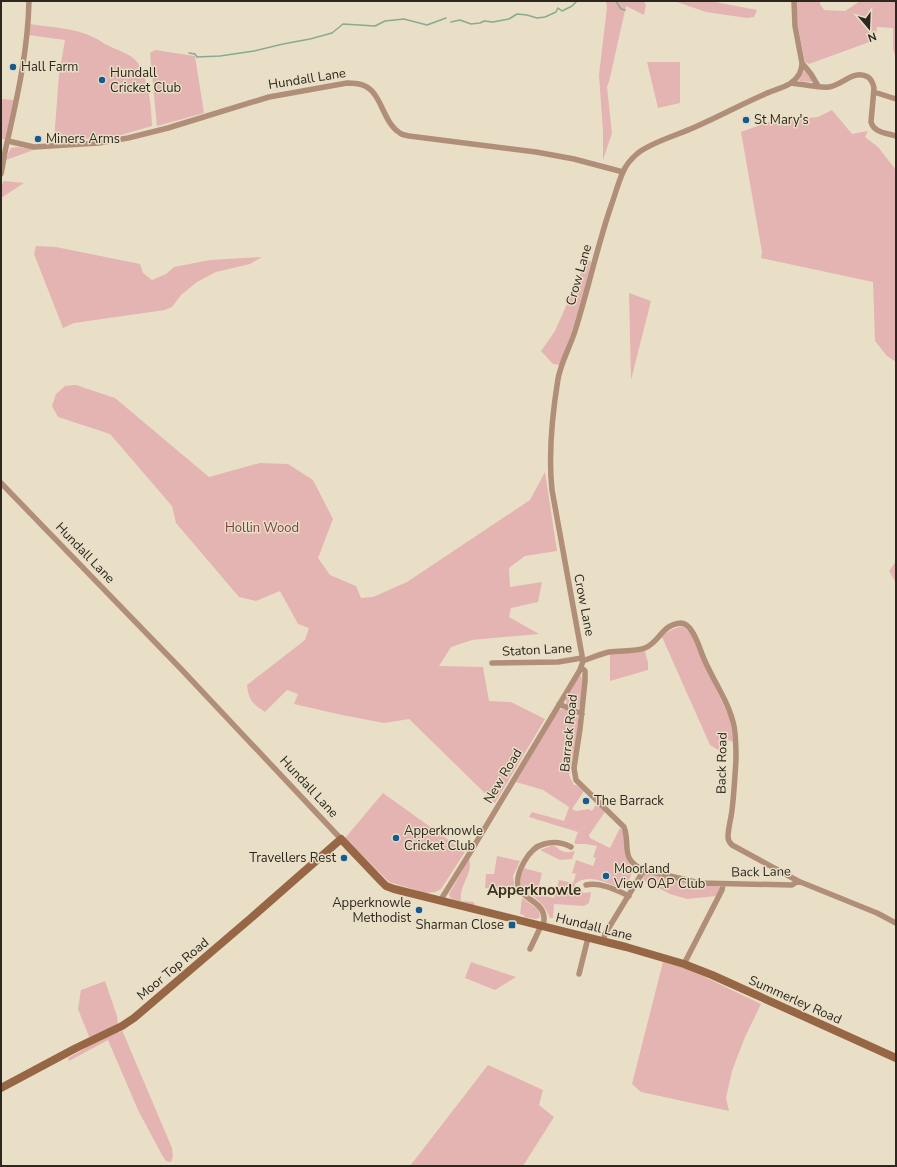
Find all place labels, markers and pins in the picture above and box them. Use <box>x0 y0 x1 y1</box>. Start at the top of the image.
place label: Hall Farm <box>21 58 78 76</box>
marker: Hall Farm <box>8 62 18 72</box>
place label: Hundall Cricket Club <box>110 64 181 97</box>
marker: Hundall Cricket Club <box>97 75 107 85</box>
place label: St Mary's <box>754 111 809 129</box>
marker: St Mary's <box>741 115 751 125</box>
place label: Miners Arms <box>46 130 120 148</box>
marker: Miners Arms <box>33 134 43 144</box>
place label: The Barrack <box>594 792 664 810</box>
marker: The Barrack <box>581 796 591 806</box>
place label: Apperknowle Cricket Club <box>404 822 483 855</box>
marker: Apperknowle Cricket Club <box>391 833 401 843</box>
place label: Travellers Rest <box>249 849 336 867</box>
marker: Travellers Rest <box>339 853 349 863</box>
place label: Moorland View OAP Club <box>613 860 705 893</box>
marker: Moorland View OAP Club <box>601 871 611 881</box>
place label: Apperknowle Methodist <box>332 894 411 927</box>
marker: Apperknowle Methodist <box>414 905 424 915</box>
place label: Sharman Close <box>415 916 504 934</box>
marker: Sharman Close <box>507 920 517 930</box>

